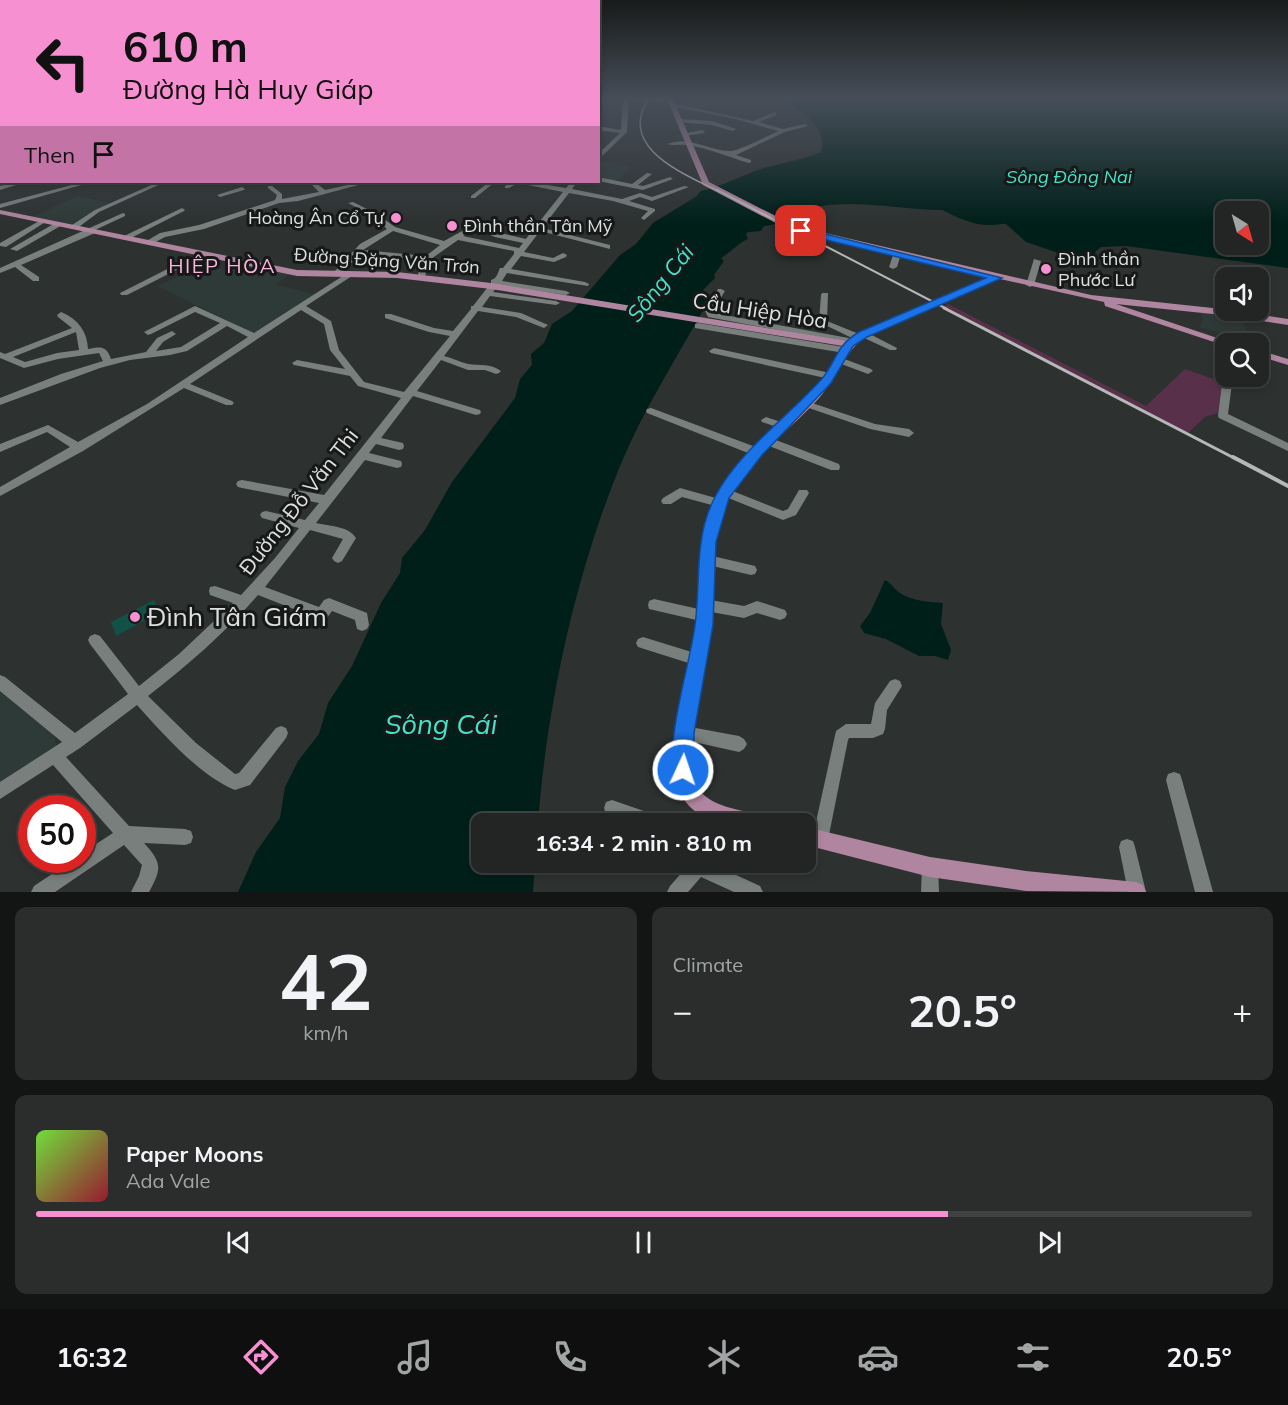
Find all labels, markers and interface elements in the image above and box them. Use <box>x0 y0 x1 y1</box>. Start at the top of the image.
text: 610 m <box>123 20 248 73</box>
icon: left <box>24 24 102 102</box>
text: Đường Hà Huy Giáp <box>123 72 373 106</box>
icon: arrive <box>87 138 120 171</box>
text: Then <box>24 141 75 169</box>
water label: Sông Đồng Nai <box>1006 165 1133 188</box>
north arrow <box>1215 201 1269 255</box>
map controls <box>1215 201 1269 387</box>
pin <box>775 205 826 256</box>
place label: Hoàng Ân Cổ Tự <box>248 206 386 229</box>
marker: Hoàng Ân Cổ Tự <box>389 211 403 225</box>
place label: Đình thần Tân Mỹ <box>464 214 613 237</box>
icon: arrive <box>784 214 817 247</box>
marker: Đình thần Tân Mỹ <box>445 219 459 233</box>
water label: Sông Cái <box>620 238 700 327</box>
street label: Đường Đặng Văn Trơn <box>294 243 481 278</box>
place label: Đình thần Phước Lư <box>1058 247 1140 291</box>
district label: HIỆP HÒA <box>168 253 276 278</box>
marker: Đình thần Phước Lư <box>1039 262 1053 276</box>
button: sound <box>1215 267 1269 321</box>
street label: Cầu Hiệp Hòa <box>691 287 829 333</box>
button: search <box>1215 333 1269 387</box>
street label: Đường Đỗ Văn Thi <box>233 423 363 580</box>
place label: Đình Tân Giám <box>147 600 327 633</box>
marker: Đình Tân Giám <box>128 610 142 624</box>
water label: Sông Cái <box>385 707 498 741</box>
position arrow <box>651 738 715 802</box>
speed limit sign: 50 <box>18 795 96 873</box>
text: 16:34 · 2 min · 810 m <box>535 829 752 857</box>
text: 42 <box>279 932 373 1030</box>
text: Climate <box>673 952 743 977</box>
text: 20.5° <box>908 982 1017 1038</box>
text: − <box>673 990 692 1031</box>
text: + <box>1232 990 1252 1031</box>
text: km/h <box>303 1020 348 1045</box>
text: Paper Moons <box>126 1140 264 1168</box>
text: Ada Vale <box>126 1168 210 1193</box>
icon: previous <box>222 1226 255 1259</box>
icon: pause <box>627 1226 660 1259</box>
icon: next <box>1033 1226 1066 1259</box>
icon: directions <box>240 1336 282 1378</box>
icon: music <box>394 1336 436 1378</box>
icon: phone <box>549 1336 591 1378</box>
icon: climate <box>703 1336 745 1378</box>
icon: car <box>857 1336 899 1378</box>
icon: filters <box>1012 1336 1054 1378</box>
text: 16:32 <box>56 1340 128 1374</box>
text: 20.5° <box>1166 1340 1232 1374</box>

